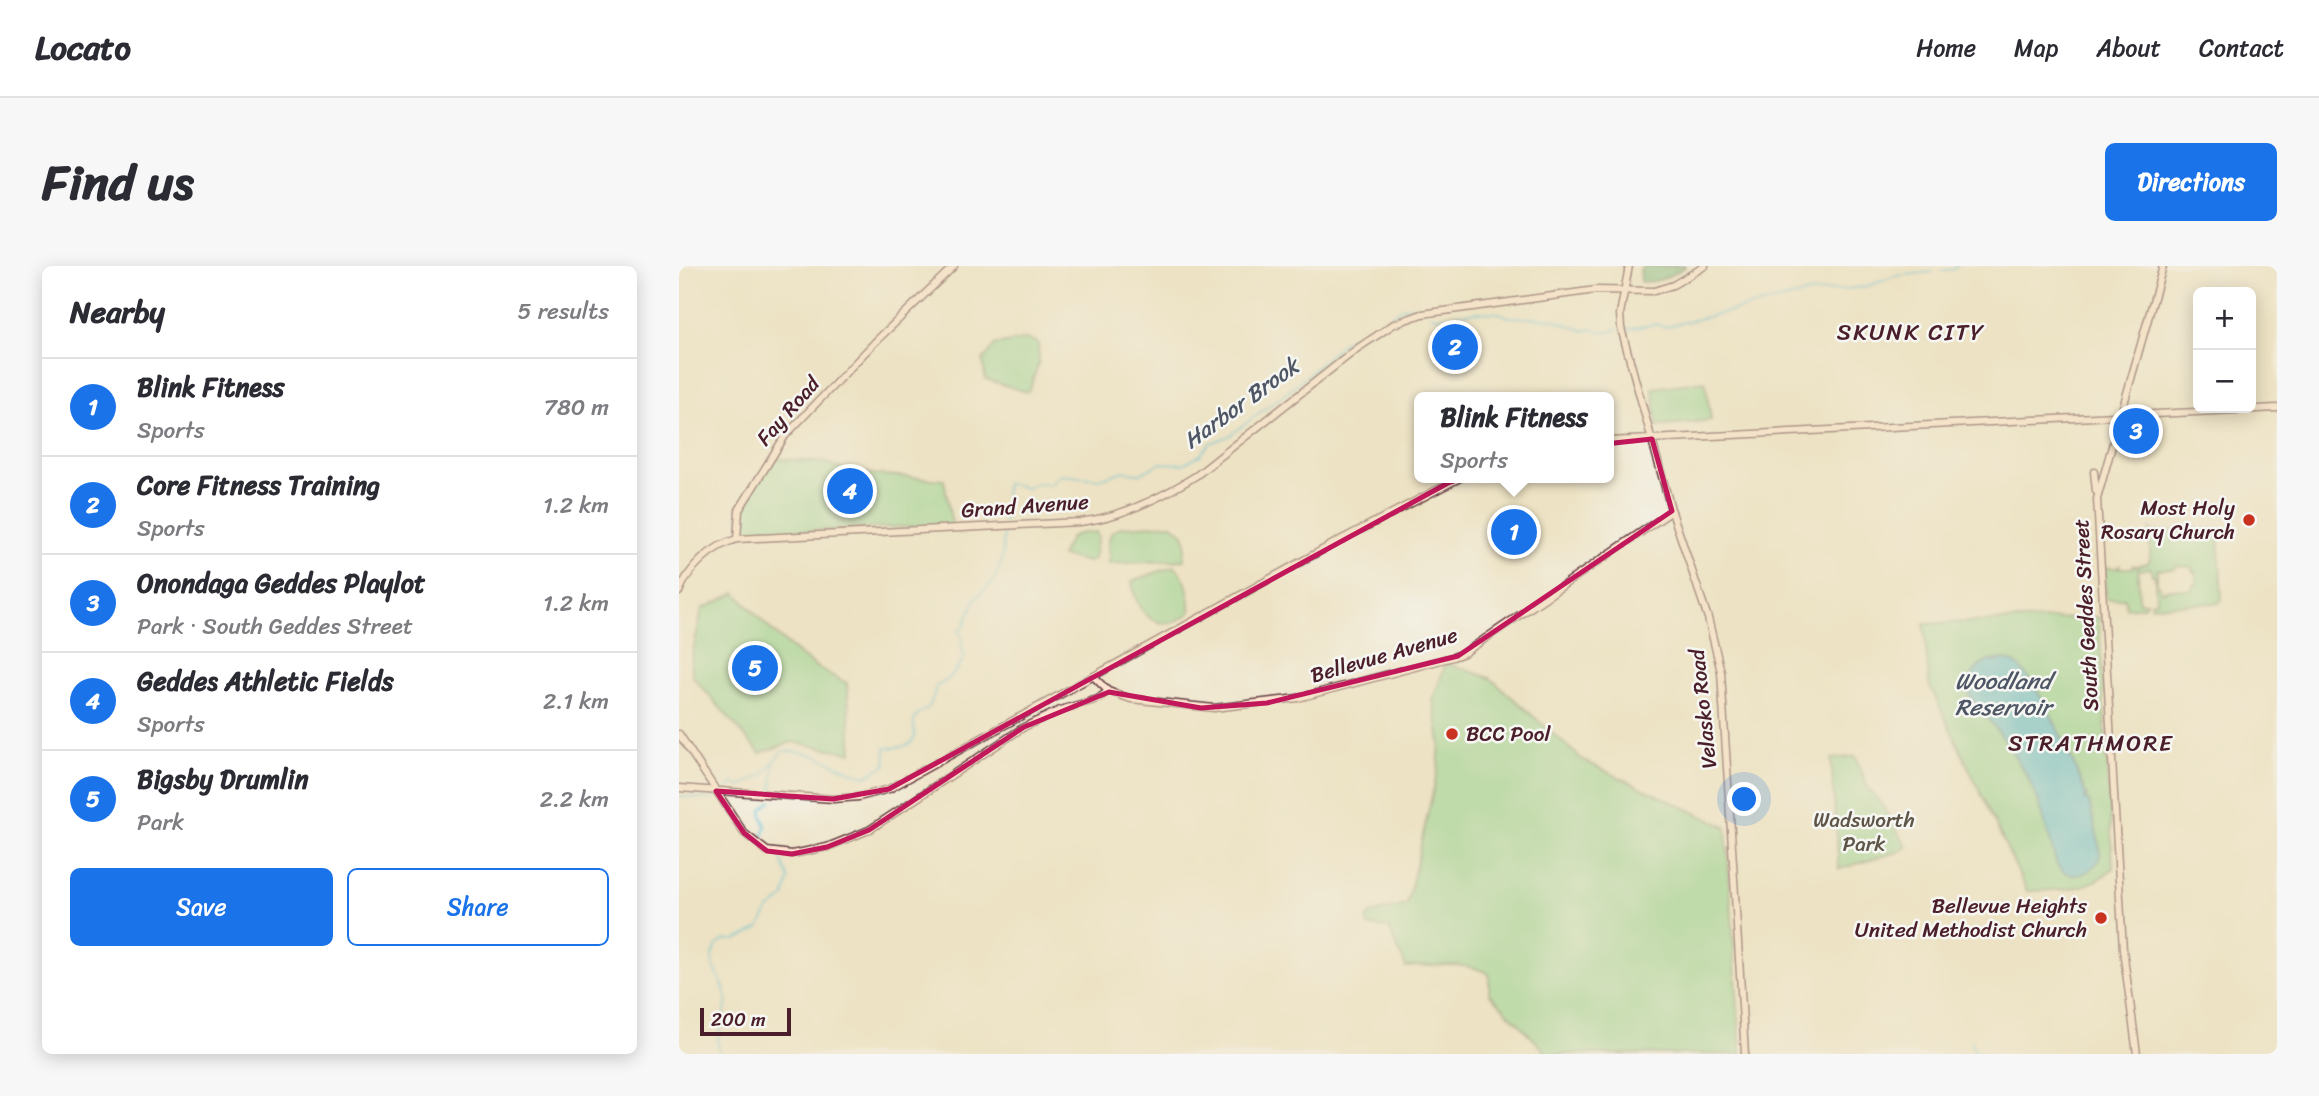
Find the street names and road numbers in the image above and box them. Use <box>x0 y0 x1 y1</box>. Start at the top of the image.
street label: Fay Road <box>746 366 831 455</box>
street label: Grand Avenue <box>960 483 1090 529</box>
street label: South Geddes Street <box>2062 518 2110 712</box>
street label: Bellevue Avenue <box>1306 616 1462 694</box>
street label: Velasko Road <box>1678 646 1728 771</box>

